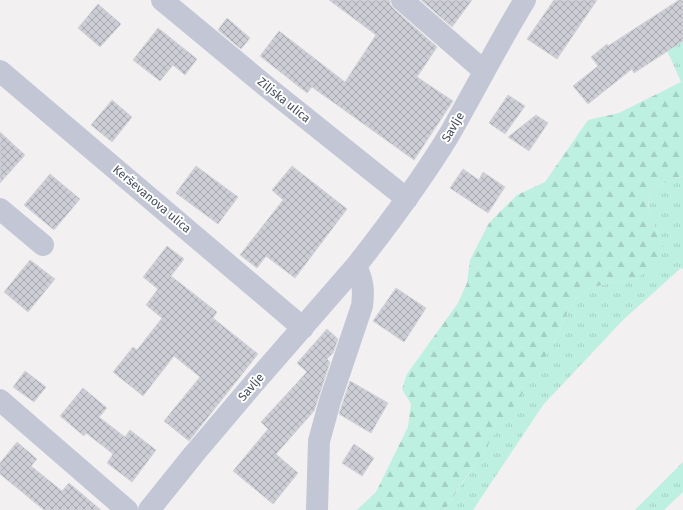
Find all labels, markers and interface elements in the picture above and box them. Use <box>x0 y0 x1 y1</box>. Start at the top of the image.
street label: Ziljska ulica <box>255 74 313 126</box>
street label: Savlje <box>439 110 467 144</box>
street label: Kerševanova ulica <box>110 162 194 236</box>
street label: Savlje <box>235 370 267 404</box>

